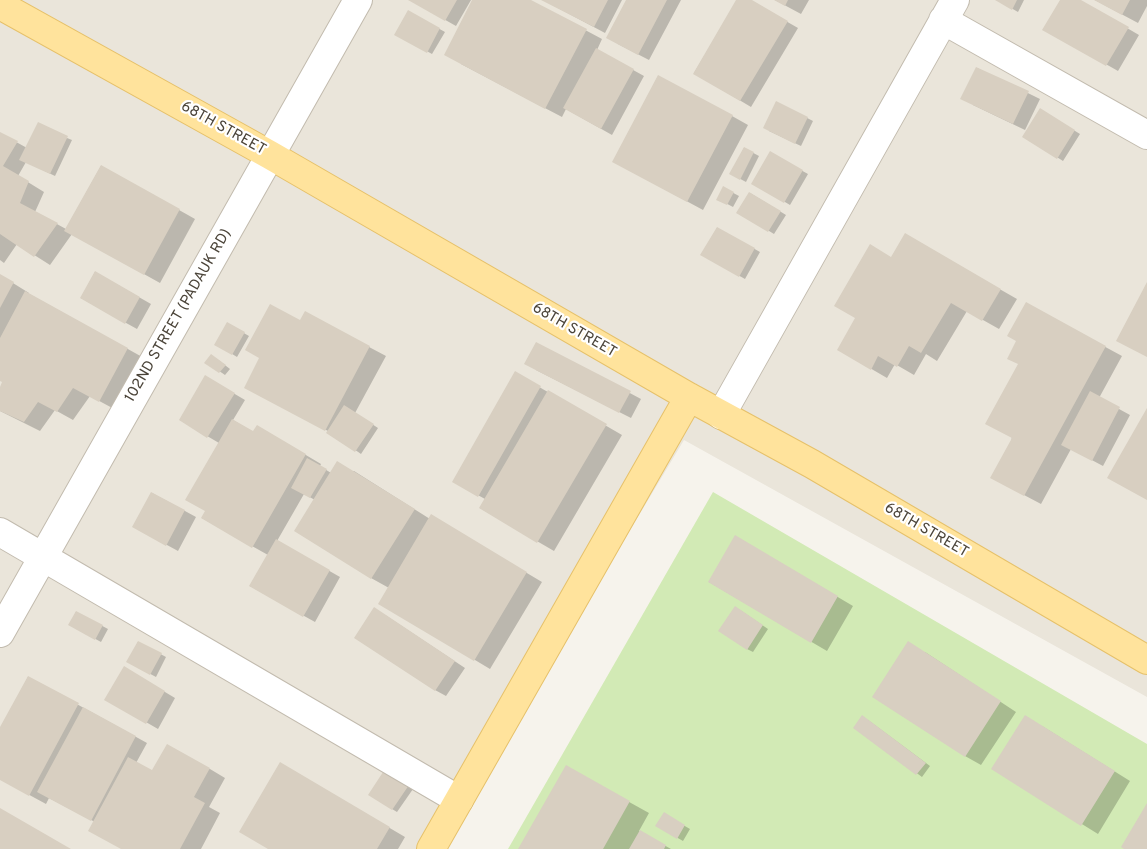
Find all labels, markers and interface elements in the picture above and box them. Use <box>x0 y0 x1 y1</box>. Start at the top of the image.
street label: 68TH STREET <box>177 98 269 160</box>
street label: 102ND STREET (PADAUK RD) <box>122 226 236 406</box>
street label: 68TH STREET <box>529 300 619 362</box>
street label: 68TH STREET <box>881 500 971 562</box>

